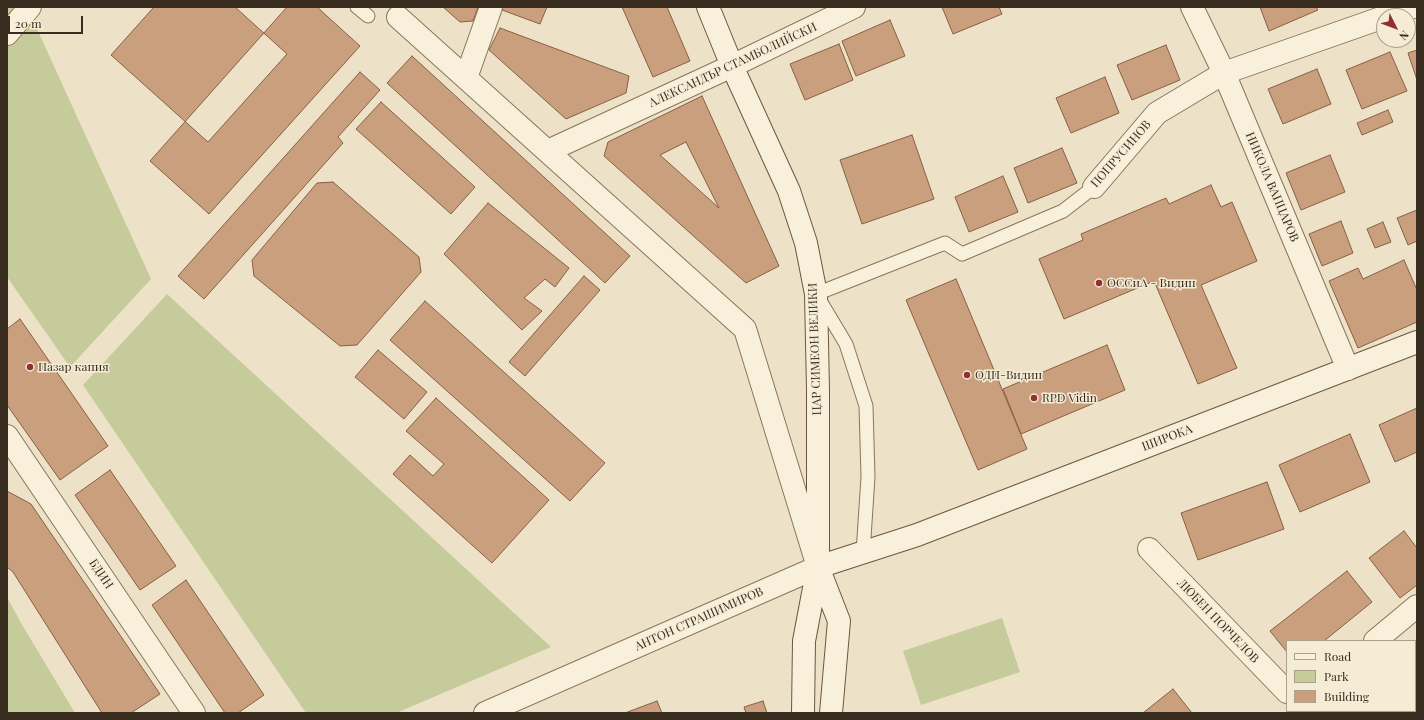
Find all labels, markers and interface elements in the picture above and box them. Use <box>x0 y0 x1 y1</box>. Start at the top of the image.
scale bar <box>10 8 85 34</box>
north arrow <box>1376 8 1416 48</box>
text: 20 m <box>15 15 42 31</box>
street label: АЛЕКСАНДЪР СТАМБОЛИЙСКИ <box>647 20 819 110</box>
text: N <box>1396 28 1413 44</box>
street label: ПОПРУСИНОВ <box>1088 117 1154 191</box>
street label: НИКОЛА ВАПЦАРОВ <box>1242 130 1302 244</box>
place label: ОССиА - Видин <box>1107 276 1196 290</box>
marker: ОССиА - Видин <box>1094 278 1104 288</box>
street label: ЦАР СИМЕОН ВЕЛИКИ <box>805 282 825 416</box>
place label: Пазар капия <box>38 360 109 374</box>
marker: Пазар капия <box>25 362 35 372</box>
place label: ОДП-Видин <box>975 368 1042 382</box>
marker: ОДП-Видин <box>962 370 972 380</box>
place label: RPD Vidin <box>1042 391 1097 405</box>
marker: RPD Vidin <box>1029 393 1039 403</box>
street label: ШИРОКА <box>1140 422 1194 454</box>
street label: БДИН <box>86 556 116 592</box>
street label: ЛЮБЕН ПОРЧЕЛОВ <box>1174 576 1262 666</box>
street label: АНТОН СТРАШИМИРОВ <box>632 584 766 654</box>
legend <box>1286 640 1416 712</box>
text: Road <box>1324 648 1351 664</box>
text: Park <box>1324 668 1349 684</box>
text: Building <box>1324 688 1369 704</box>

